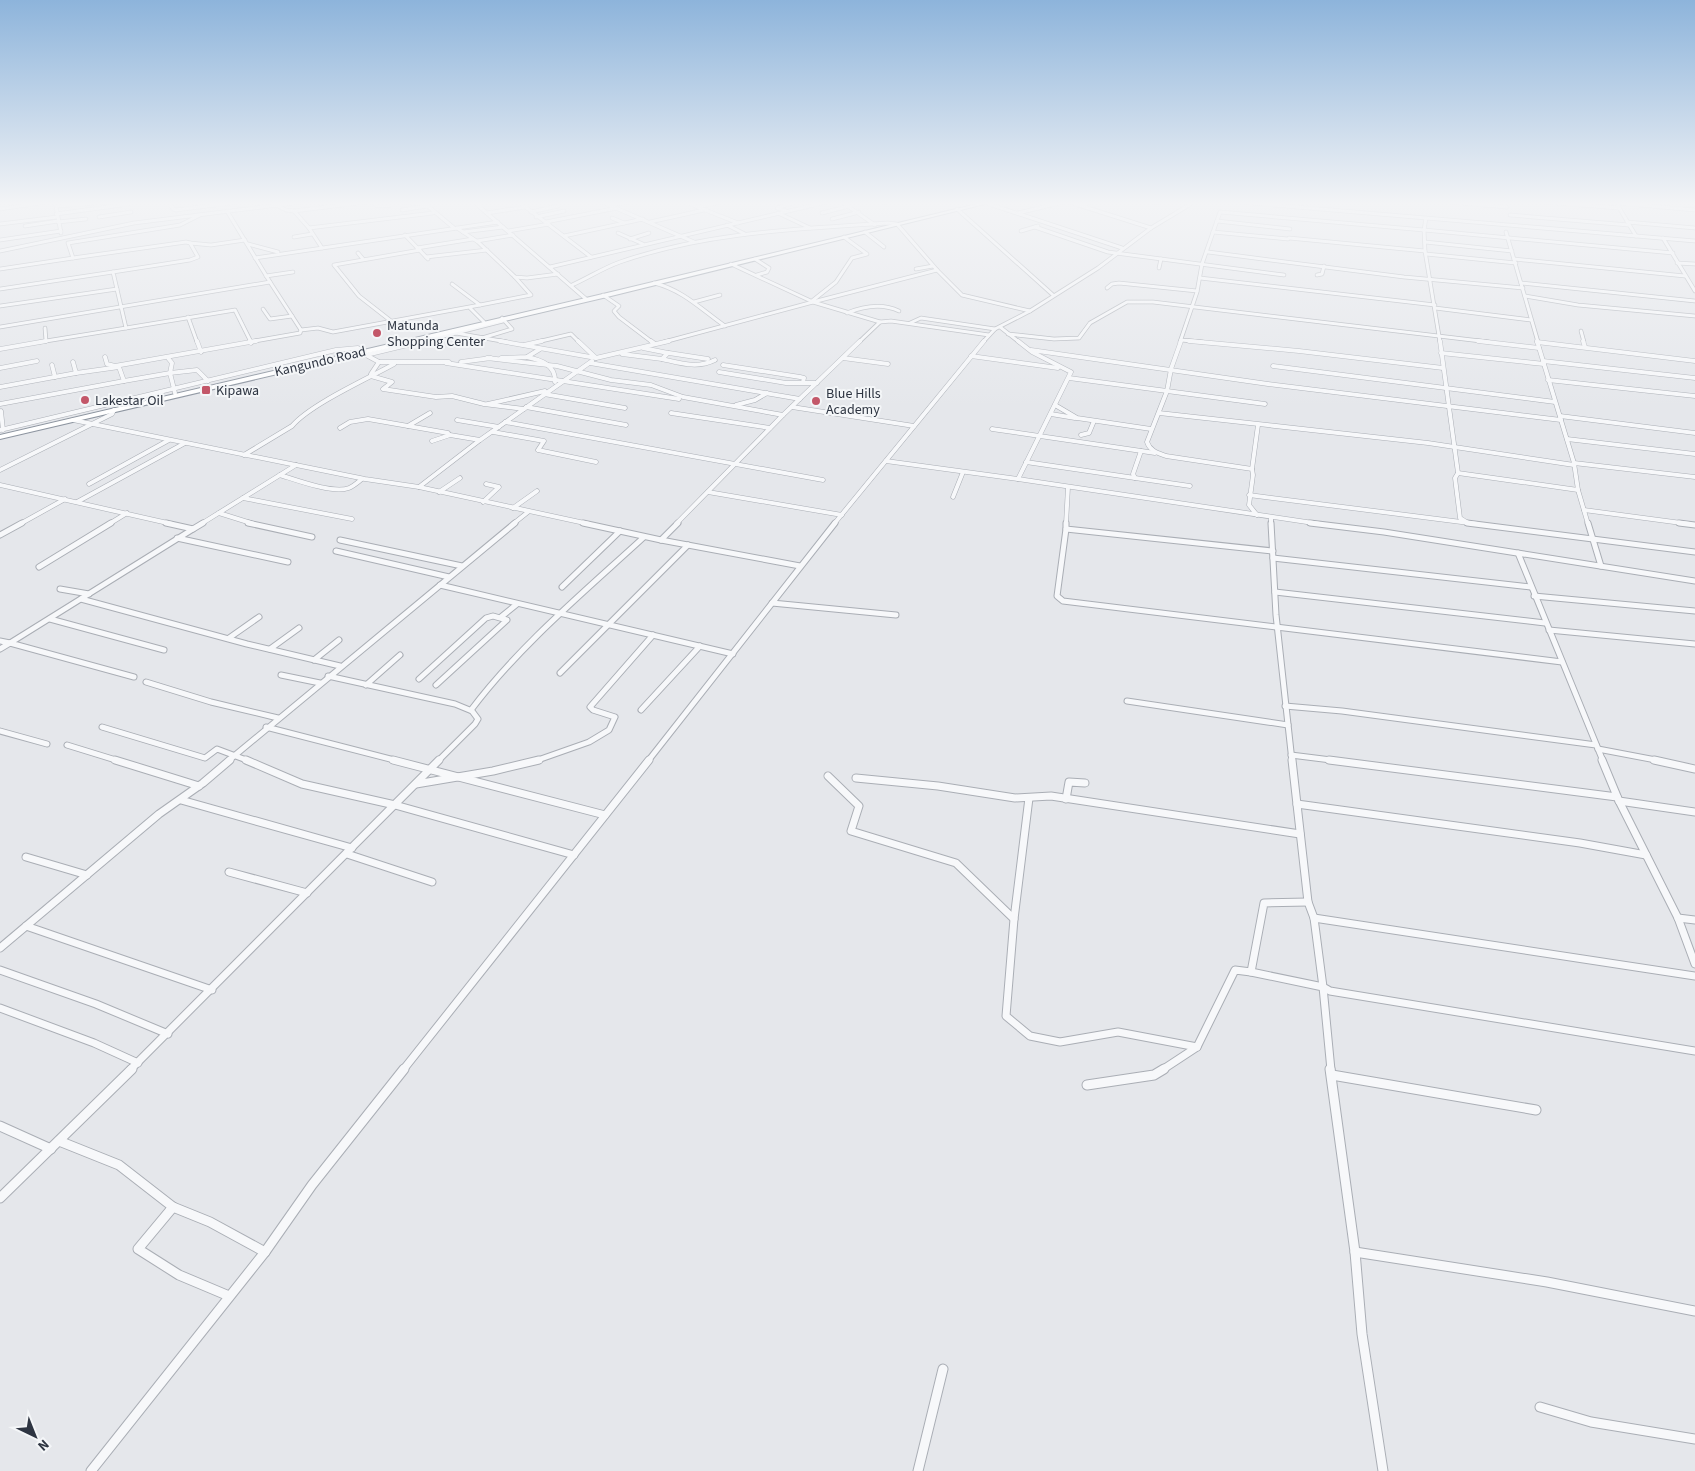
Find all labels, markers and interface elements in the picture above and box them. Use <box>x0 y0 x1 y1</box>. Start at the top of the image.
place label: Matunda Shopping Center <box>387 316 485 352</box>
marker: Matunda Shopping Center <box>371 327 383 339</box>
street label: Kangundo Road <box>272 342 368 382</box>
place label: Kipawa <box>216 381 259 401</box>
marker: Kipawa <box>200 384 212 396</box>
place label: Blue Hills Academy <box>826 384 881 420</box>
place label: Lakestar Oil <box>95 391 164 411</box>
marker: Lakestar Oil <box>79 394 91 406</box>
marker: Blue Hills Academy <box>810 395 822 407</box>
north arrow <box>10 1411 60 1461</box>
text: N <box>33 1434 53 1455</box>

